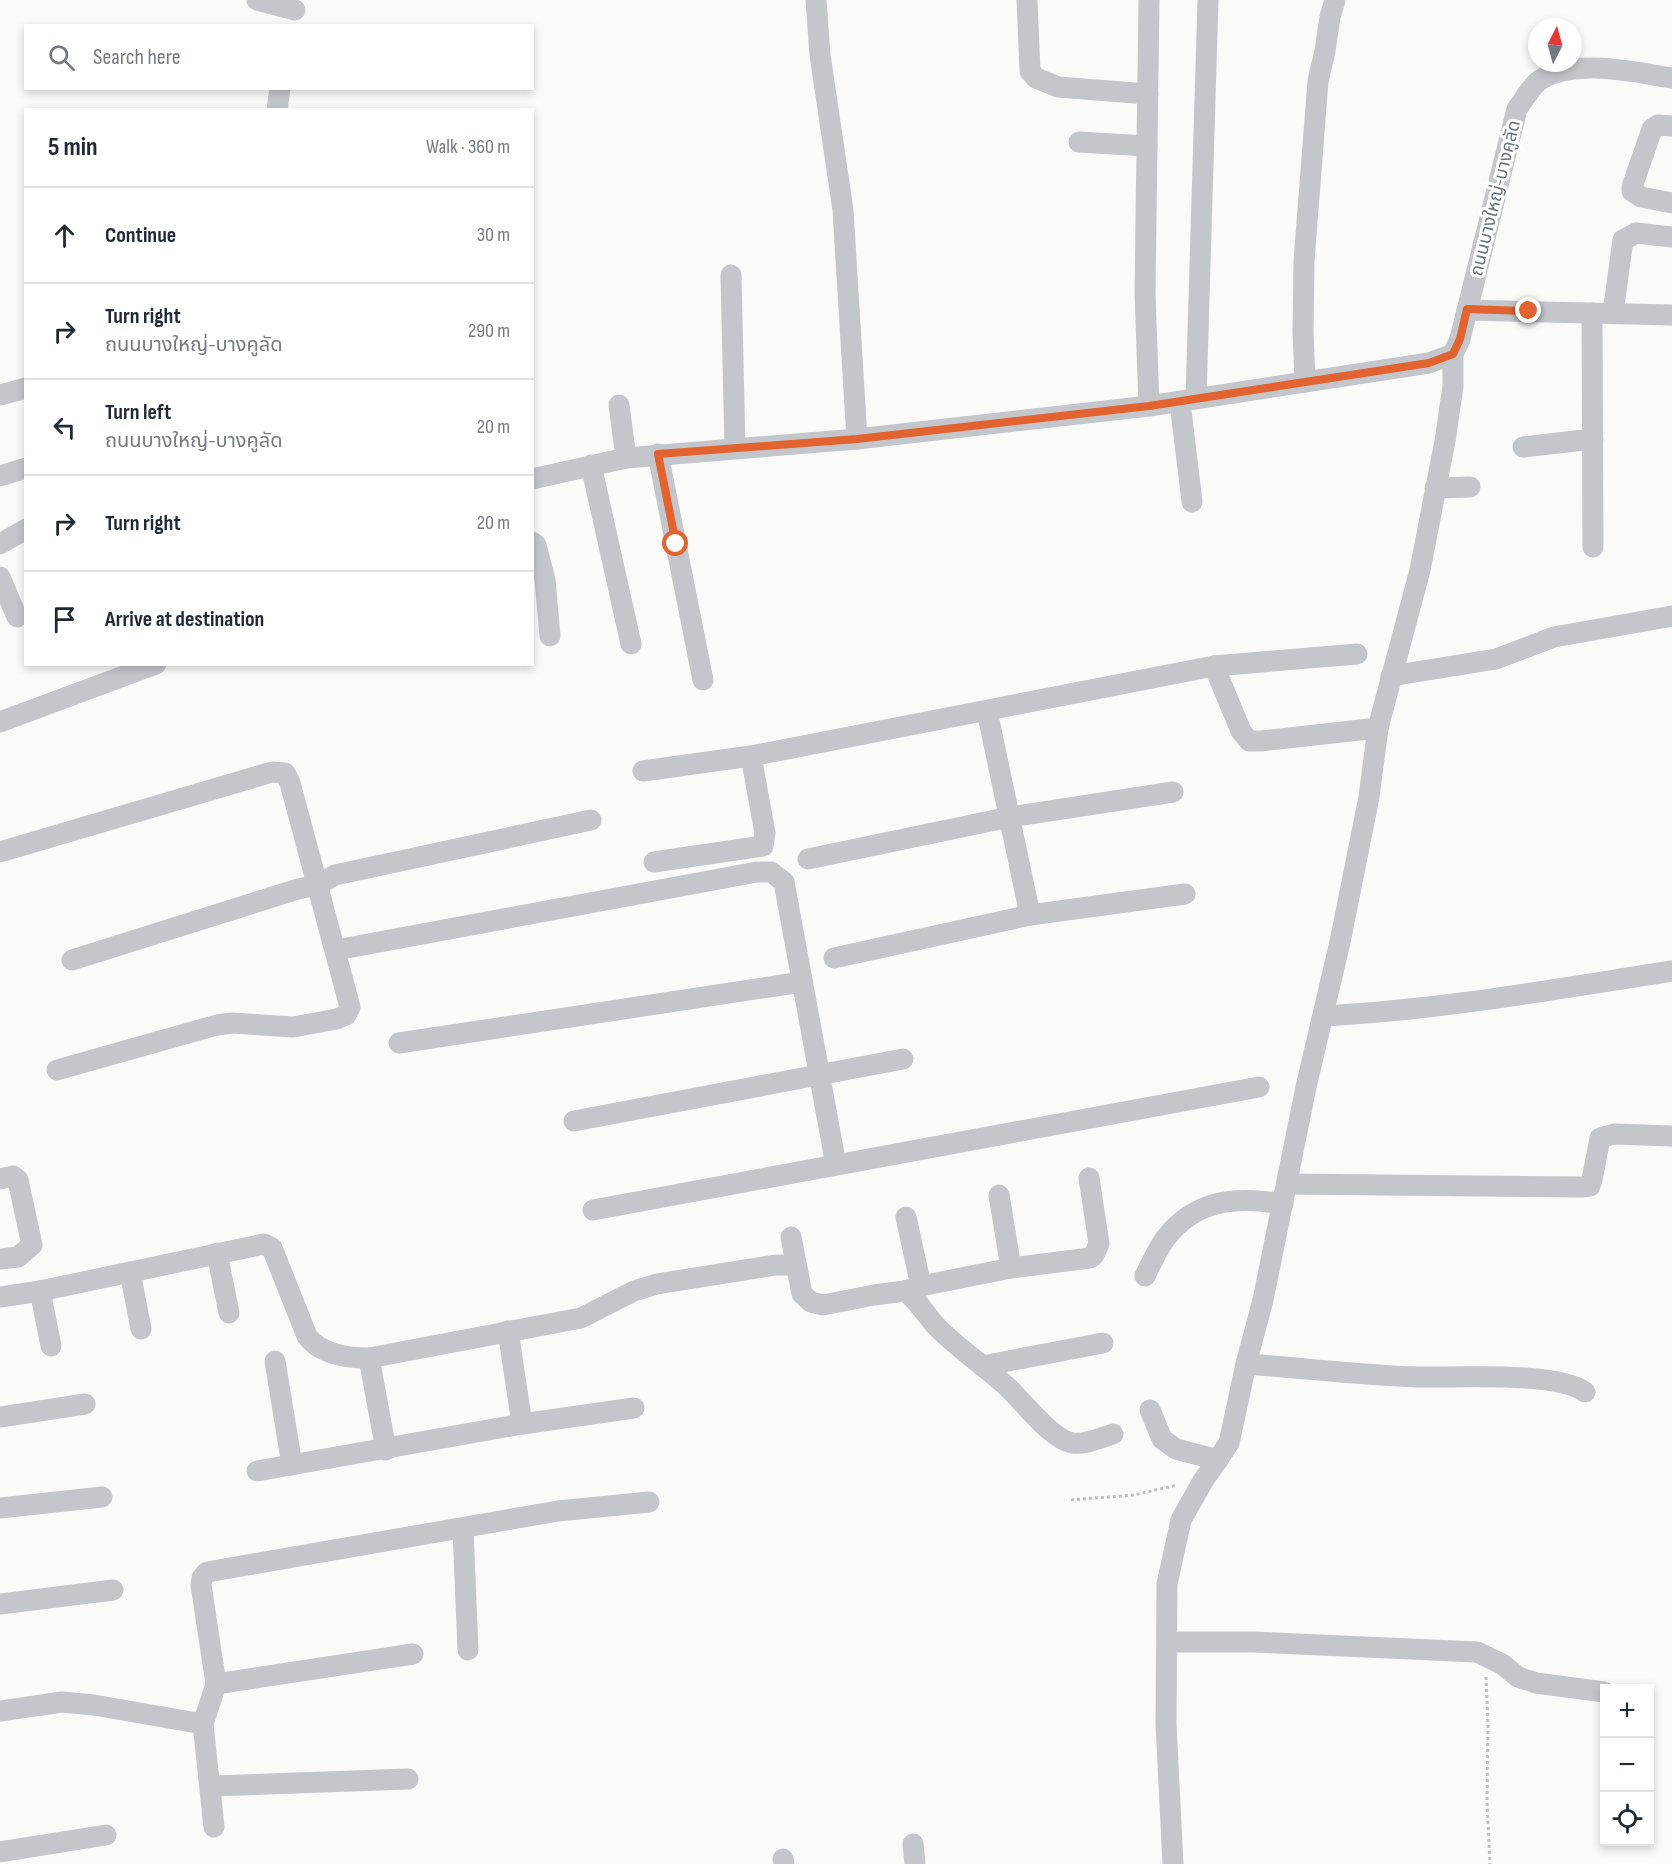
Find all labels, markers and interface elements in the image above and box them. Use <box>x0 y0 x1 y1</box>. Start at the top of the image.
north arrow <box>1528 18 1582 72</box>
search box <box>24 24 534 90</box>
icon: search <box>45 41 78 74</box>
text: Search here <box>93 44 180 71</box>
street label: ถนนบางใหญ่-บางคูลัด <box>1466 118 1526 278</box>
text: 5 min <box>48 132 98 163</box>
text: Walk · 360 m <box>426 135 510 159</box>
icon: ahead <box>48 219 81 252</box>
text: Continue <box>105 222 176 249</box>
text: 30 m <box>477 223 510 247</box>
route end <box>1515 297 1541 323</box>
text: Turn right <box>105 303 181 330</box>
icon: right <box>48 315 81 348</box>
text: 290 m <box>468 319 510 343</box>
text: ถนนบางใหญ่-บางคูลัด <box>105 333 283 357</box>
text: Turn left <box>105 399 171 426</box>
icon: left <box>48 411 81 444</box>
text: 20 m <box>477 415 510 439</box>
text: ถนนบางใหญ่-บางคูลัด <box>105 429 283 453</box>
icon: right <box>48 507 81 540</box>
text: Turn right <box>105 510 181 537</box>
text: 20 m <box>477 511 510 535</box>
route start <box>662 530 688 556</box>
icon: arrive <box>48 603 81 636</box>
text: Arrive at destination <box>105 606 264 633</box>
map controls <box>1600 1684 1654 1846</box>
button: + <box>1600 1684 1654 1738</box>
button: − <box>1600 1738 1654 1792</box>
button: locate <box>1600 1792 1654 1846</box>

